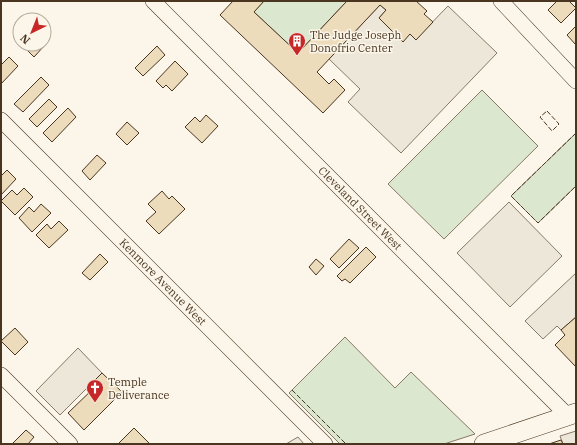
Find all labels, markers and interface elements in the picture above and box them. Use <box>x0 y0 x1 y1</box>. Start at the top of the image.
north arrow <box>12 12 52 52</box>
place label: The Judge Joseph Donofrio Center <box>310 28 401 55</box>
text: N <box>17 31 33 47</box>
building icon: The Judge Joseph Donofrio Center <box>287 31 307 56</box>
street label: Cleveland Street West <box>315 163 405 253</box>
street label: Kenmore Avenue West <box>117 236 209 328</box>
place label: Temple Deliverance <box>108 375 170 402</box>
church icon: Temple Deliverance <box>85 378 105 403</box>

